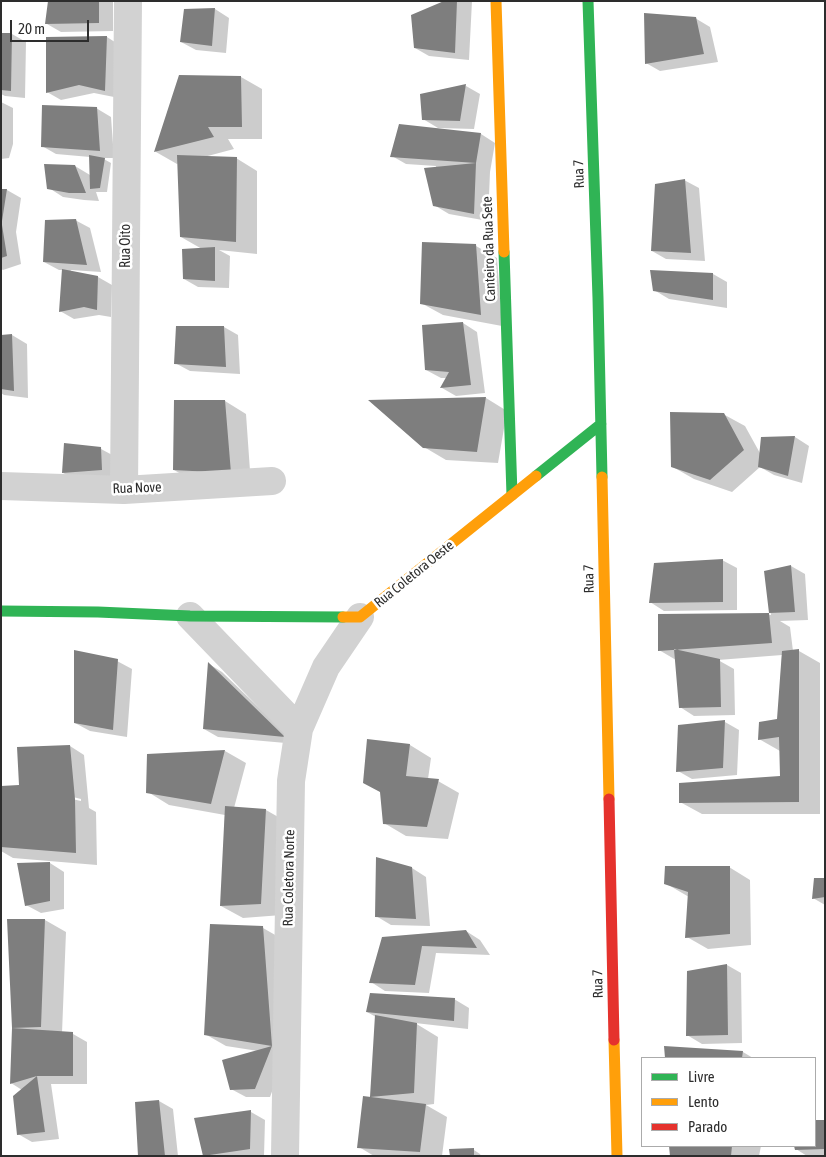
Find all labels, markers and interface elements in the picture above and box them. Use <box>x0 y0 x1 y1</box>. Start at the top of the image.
scale bar <box>12 10 91 42</box>
text: 20 m <box>18 20 45 37</box>
street label: Rua 7 <box>570 159 588 189</box>
street label: Canteiro da Rua Sete <box>479 196 499 302</box>
street label: Rua Oito <box>118 224 134 268</box>
street label: Rua Nove <box>112 479 162 497</box>
street label: Rua Coletora Oeste <box>371 537 457 611</box>
street label: Rua 7 <box>580 564 598 594</box>
street label: Rua Coletora Norte <box>280 829 298 927</box>
street label: Rua 7 <box>589 969 607 999</box>
legend <box>641 1057 816 1147</box>
text: Livre <box>688 1068 715 1085</box>
text: Lento <box>688 1093 719 1110</box>
text: Parado <box>688 1118 727 1135</box>

